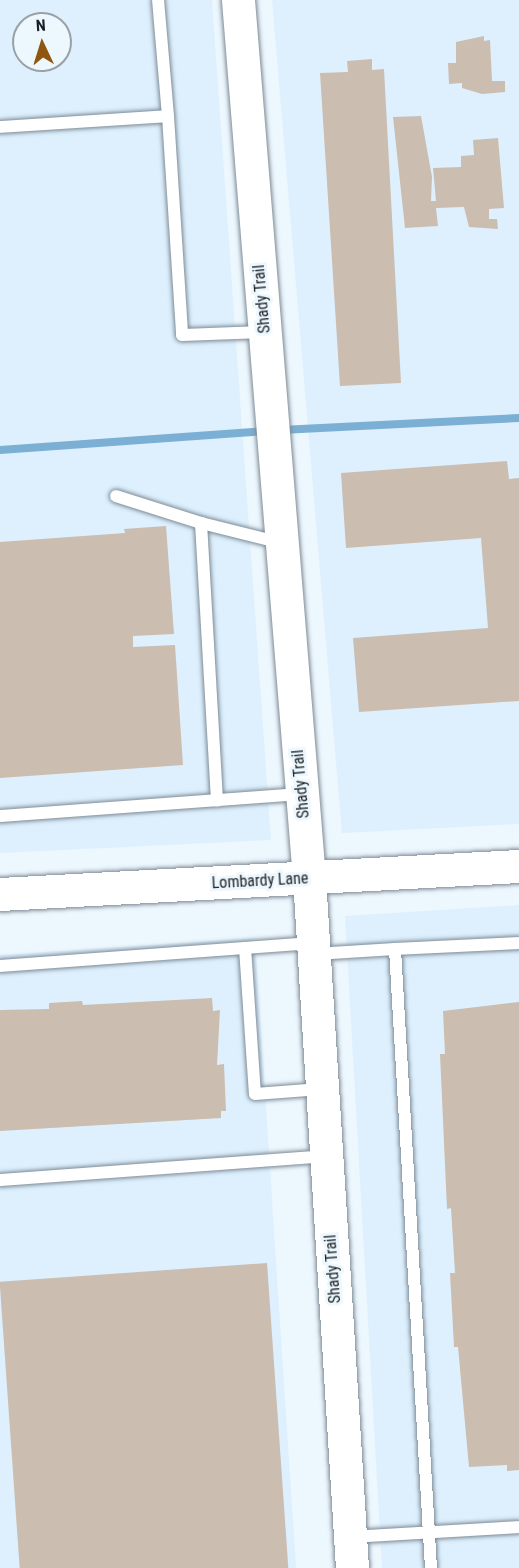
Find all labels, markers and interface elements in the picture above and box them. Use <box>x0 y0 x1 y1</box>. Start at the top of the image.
north arrow <box>12 12 72 72</box>
text: N <box>35 16 46 35</box>
street label: Shady Trail <box>249 264 275 334</box>
street label: Shady Trail <box>288 749 314 819</box>
street label: Lombardy Lane <box>211 869 309 893</box>
street label: Shady Trail <box>321 1234 345 1304</box>

